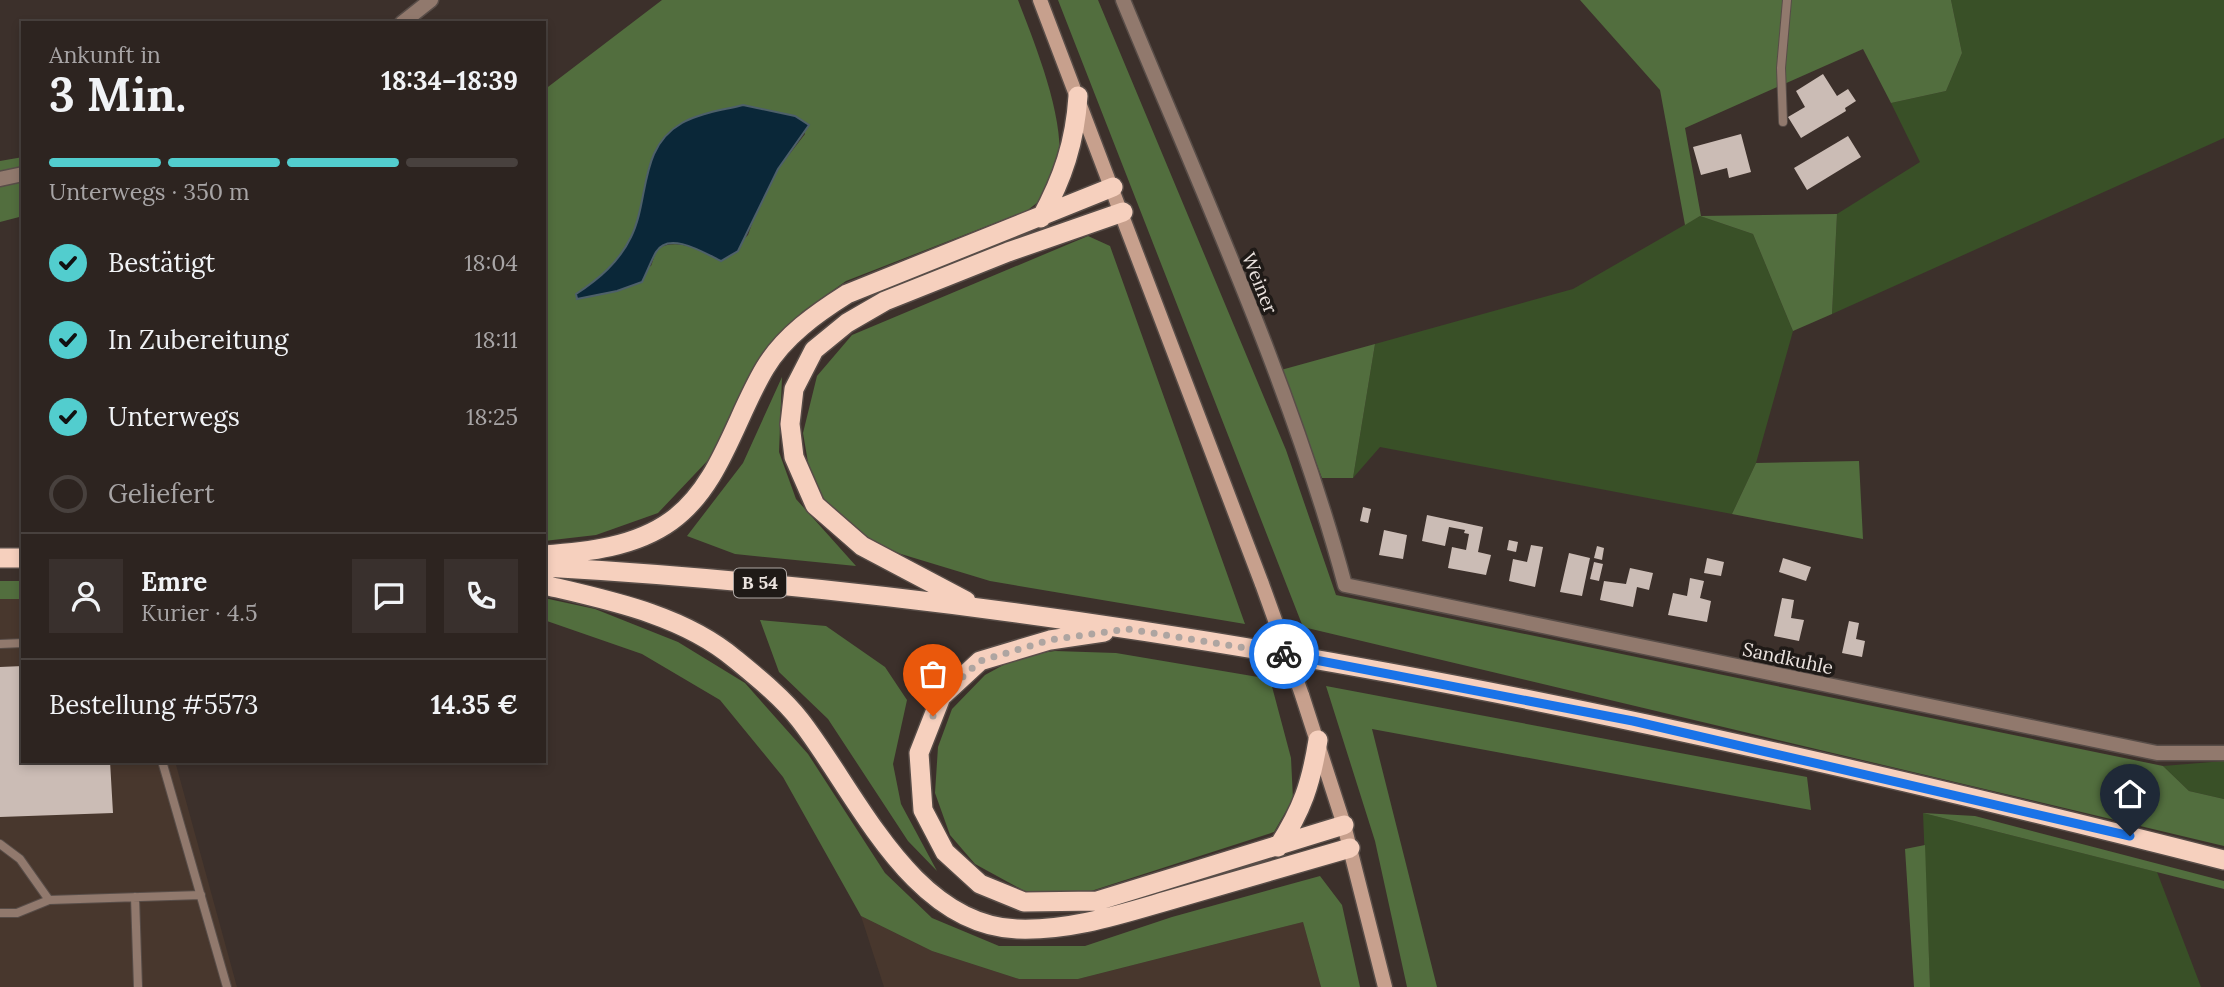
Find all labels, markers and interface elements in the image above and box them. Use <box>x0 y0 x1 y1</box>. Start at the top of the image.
text: Ankunft in <box>49 40 161 69</box>
text: 18:34–18:39 <box>381 64 518 97</box>
text: 3 Min. <box>49 65 186 124</box>
text: Unterwegs · 350 m <box>49 177 250 206</box>
icon: check <box>49 244 87 282</box>
text: Bestätigt <box>108 246 215 279</box>
text: 18:04 <box>464 248 518 277</box>
street label: Weiner <box>1237 249 1283 318</box>
icon: check <box>49 321 87 359</box>
text: In Zubereitung <box>108 323 288 356</box>
text: 18:11 <box>474 325 518 354</box>
icon: check <box>49 398 87 436</box>
text: Unterwegs <box>108 400 240 433</box>
text: 18:25 <box>466 402 518 431</box>
text: Geliefert <box>108 477 215 510</box>
button: person <box>49 559 123 633</box>
button: chat <box>352 559 426 633</box>
button: phone <box>444 559 518 633</box>
text: Emre <box>141 565 207 598</box>
road number: B 54 <box>734 568 786 598</box>
text: Kurier · 4.5 <box>141 598 258 627</box>
courier <box>1249 619 1319 689</box>
icon: bike <box>1265 635 1303 673</box>
street label: Sandkuhle <box>1741 637 1835 679</box>
pin <box>903 644 963 716</box>
icon: bag <box>914 655 952 693</box>
text: Bestellung #5573 <box>49 688 259 721</box>
text: 14.35 € <box>431 688 518 721</box>
pin <box>2100 764 2160 836</box>
icon: home <box>2111 775 2149 813</box>

